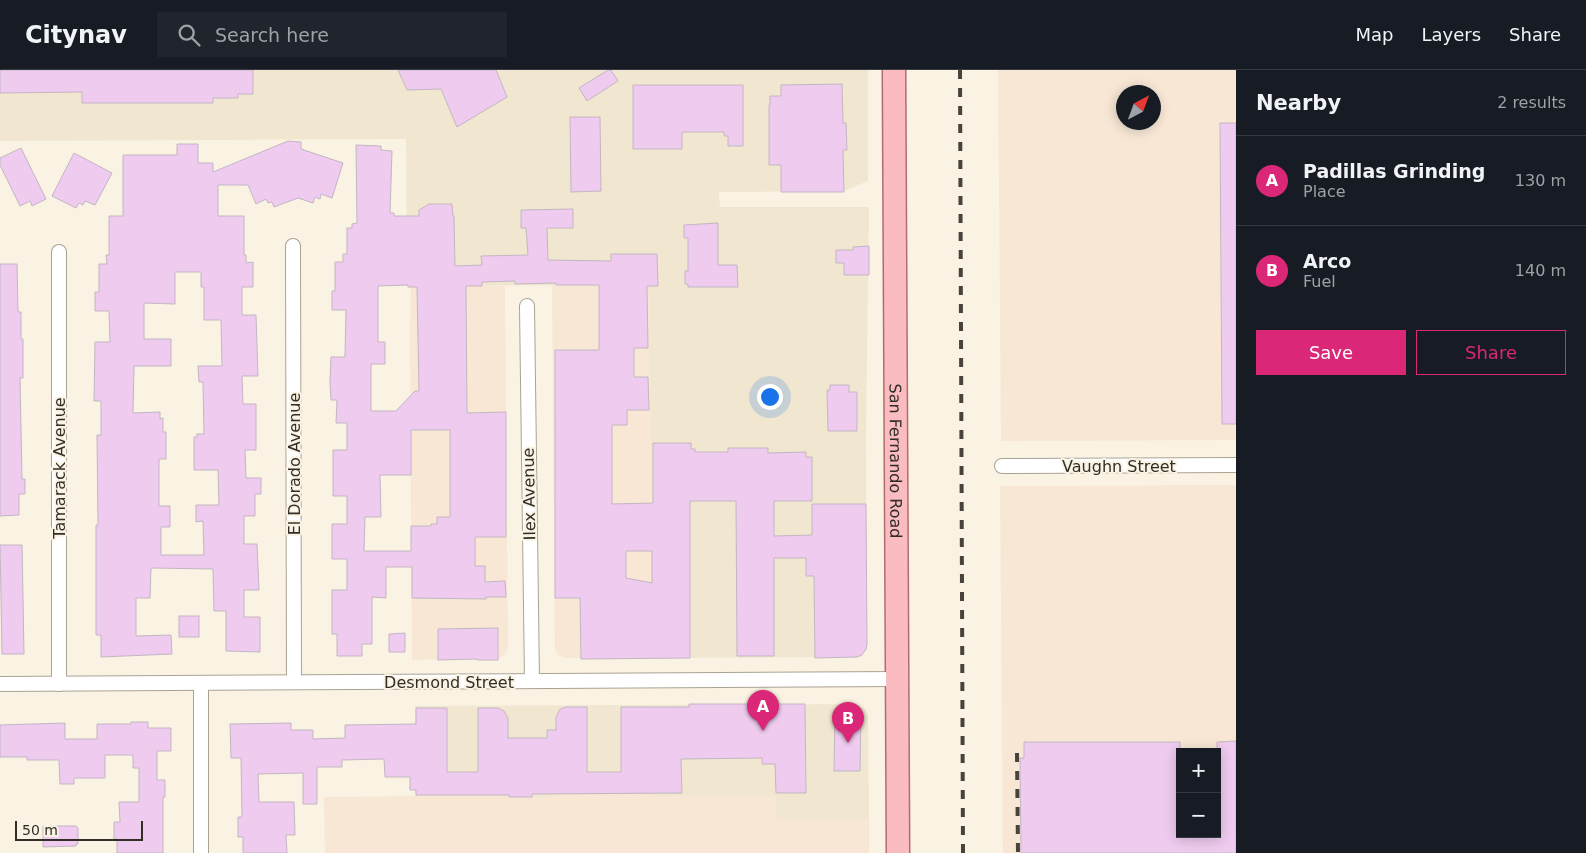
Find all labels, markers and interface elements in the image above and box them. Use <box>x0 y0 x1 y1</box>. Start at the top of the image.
search box <box>157 12 507 57</box>
text: Citynav <box>25 21 127 49</box>
icon: search <box>175 21 203 49</box>
text: Search here <box>215 24 329 46</box>
text: Map <box>1355 24 1393 45</box>
text: Layers <box>1421 24 1481 45</box>
text: Share <box>1509 24 1561 45</box>
north arrow <box>1116 85 1161 130</box>
text: Nearby <box>1256 91 1341 115</box>
text: 2 results <box>1497 93 1566 112</box>
text: Padillas Grinding <box>1303 160 1485 182</box>
text: A <box>1266 171 1278 190</box>
text: 130 m <box>1515 171 1566 190</box>
text: Place <box>1303 182 1346 201</box>
text: Arco <box>1303 250 1351 272</box>
text: B <box>1266 261 1278 280</box>
text: 140 m <box>1515 261 1566 280</box>
text: Fuel <box>1303 272 1336 291</box>
button: Save <box>1256 330 1406 375</box>
button: Share <box>1416 330 1566 375</box>
street label: San Fernando Road <box>886 383 906 539</box>
your location <box>757 384 783 410</box>
street label: El Dorado Avenue <box>285 393 304 535</box>
street label: Tamarack Avenue <box>50 397 69 540</box>
street label: Ilex Avenue <box>519 447 539 541</box>
street label: Vaughn Street <box>1062 457 1176 476</box>
street label: Desmond Street <box>384 673 514 692</box>
pin: A <box>747 690 779 731</box>
pin: B <box>832 702 864 743</box>
map controls <box>1176 748 1221 838</box>
button: + <box>1176 748 1221 793</box>
button: − <box>1176 793 1221 838</box>
scale bar <box>15 818 142 841</box>
text: 50 m <box>22 822 58 838</box>

